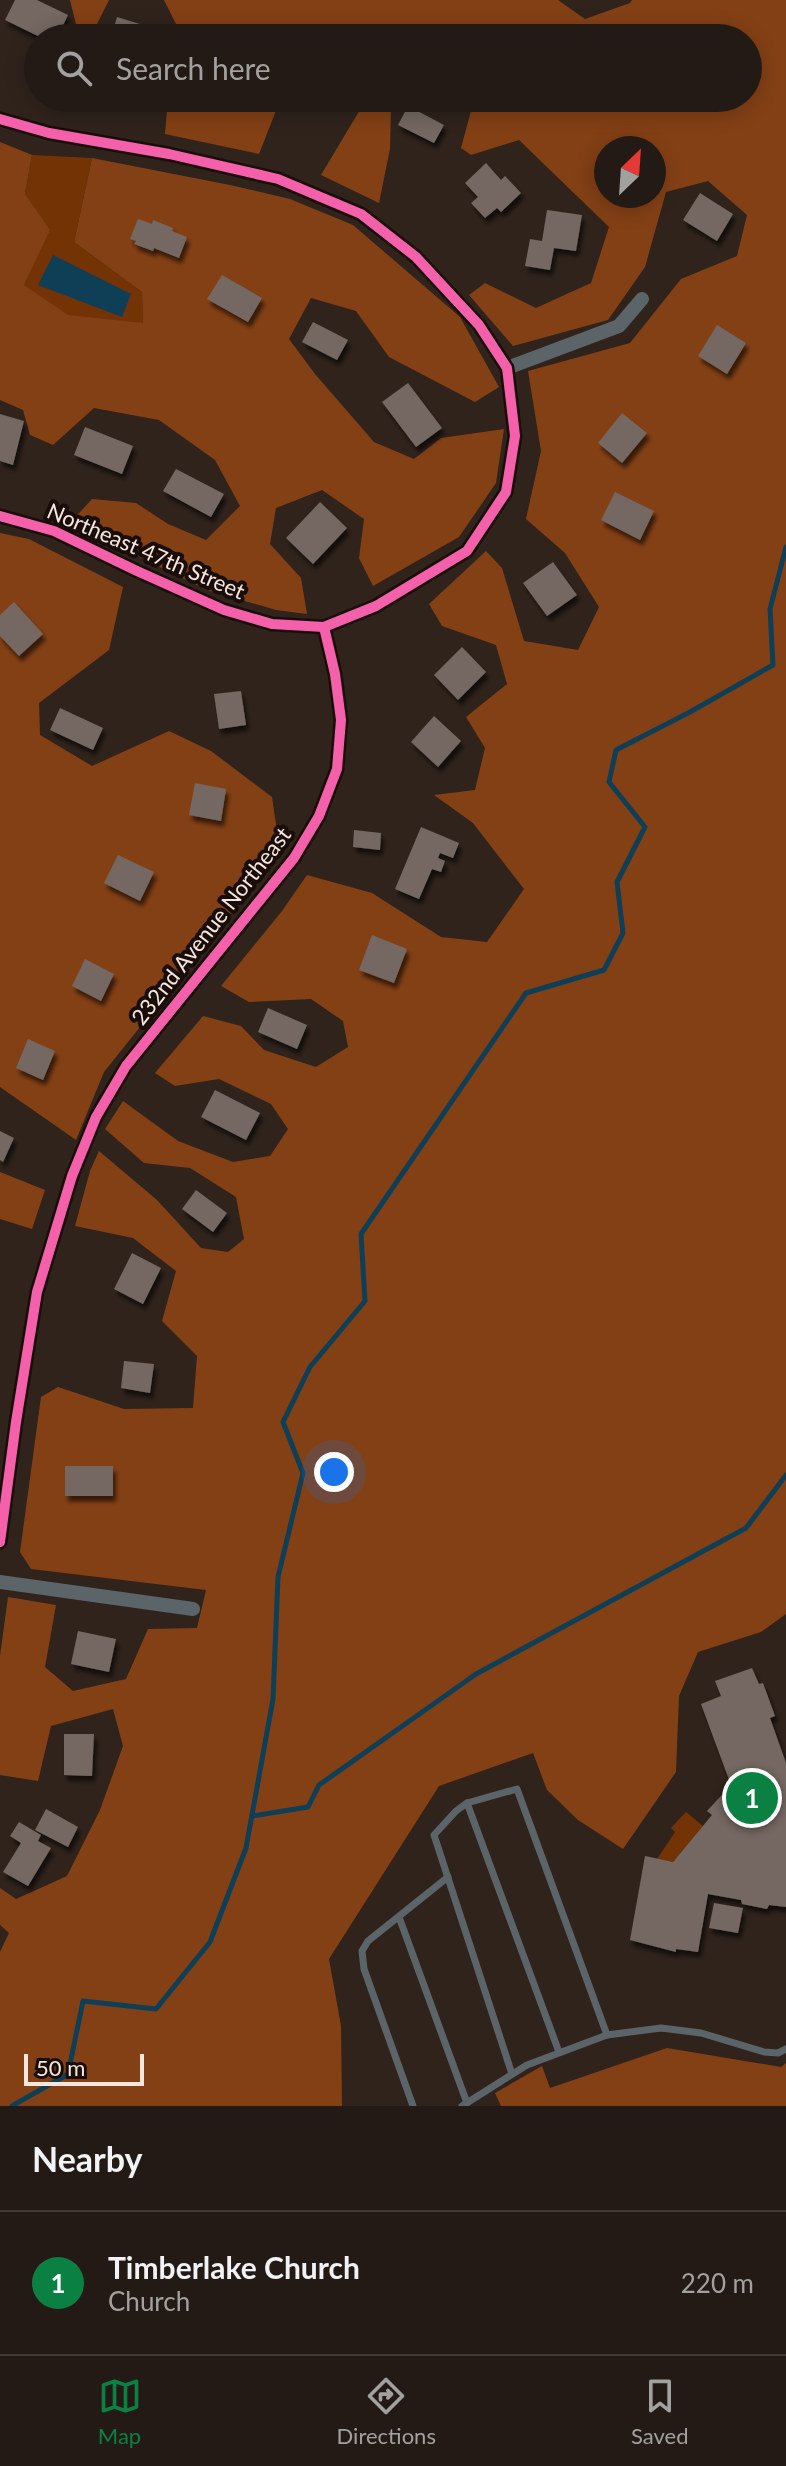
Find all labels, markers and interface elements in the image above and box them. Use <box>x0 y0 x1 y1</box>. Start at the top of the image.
search box <box>24 24 762 112</box>
icon: search <box>52 46 96 90</box>
text: Search here <box>116 50 271 86</box>
north arrow <box>594 136 666 208</box>
street label: Northeast 47th Street <box>43 497 249 604</box>
street label: 232nd Avenue Northeast <box>125 821 296 1030</box>
your location <box>314 1452 354 1492</box>
pin: 1 <box>726 1768 778 1828</box>
scale bar <box>24 2050 144 2086</box>
text: 50 m <box>36 2054 85 2081</box>
text: Nearby <box>32 2138 143 2179</box>
text: Timberlake Church <box>108 2249 360 2285</box>
text: 1 <box>50 2267 66 2299</box>
text: 220 m <box>681 2267 754 2299</box>
text: Church <box>108 2285 190 2317</box>
tab: Map <box>98 2374 142 2449</box>
tab: Directions <box>337 2374 436 2449</box>
tab: Saved <box>631 2374 688 2449</box>

